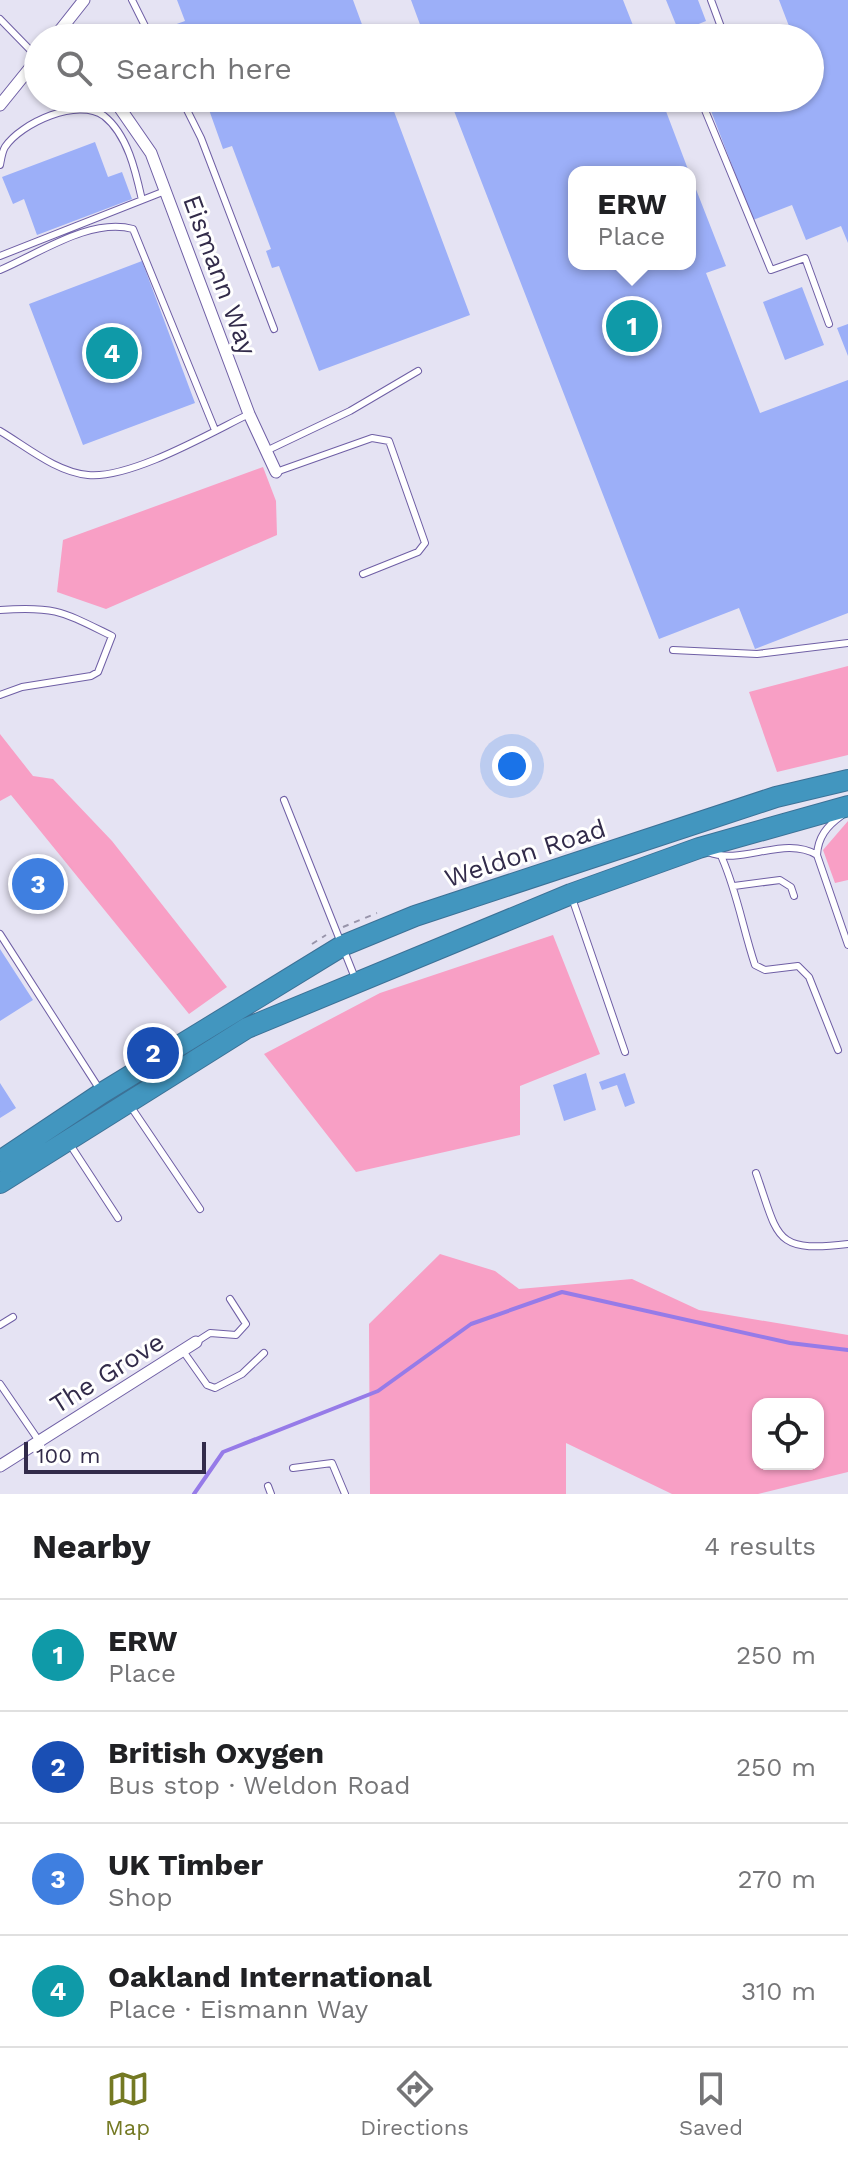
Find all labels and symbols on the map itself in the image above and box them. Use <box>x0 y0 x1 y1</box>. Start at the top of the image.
street label: Eismann Way <box>177 191 263 360</box>
pin: 1 <box>606 296 658 356</box>
pin: 4 <box>86 323 138 383</box>
your location <box>492 746 532 786</box>
street label: Weldon Road <box>441 813 609 893</box>
pin: 3 <box>12 854 64 914</box>
pin: 2 <box>127 1023 179 1083</box>
street label: The Grove <box>45 1326 169 1420</box>
scale bar <box>24 1438 206 1474</box>

